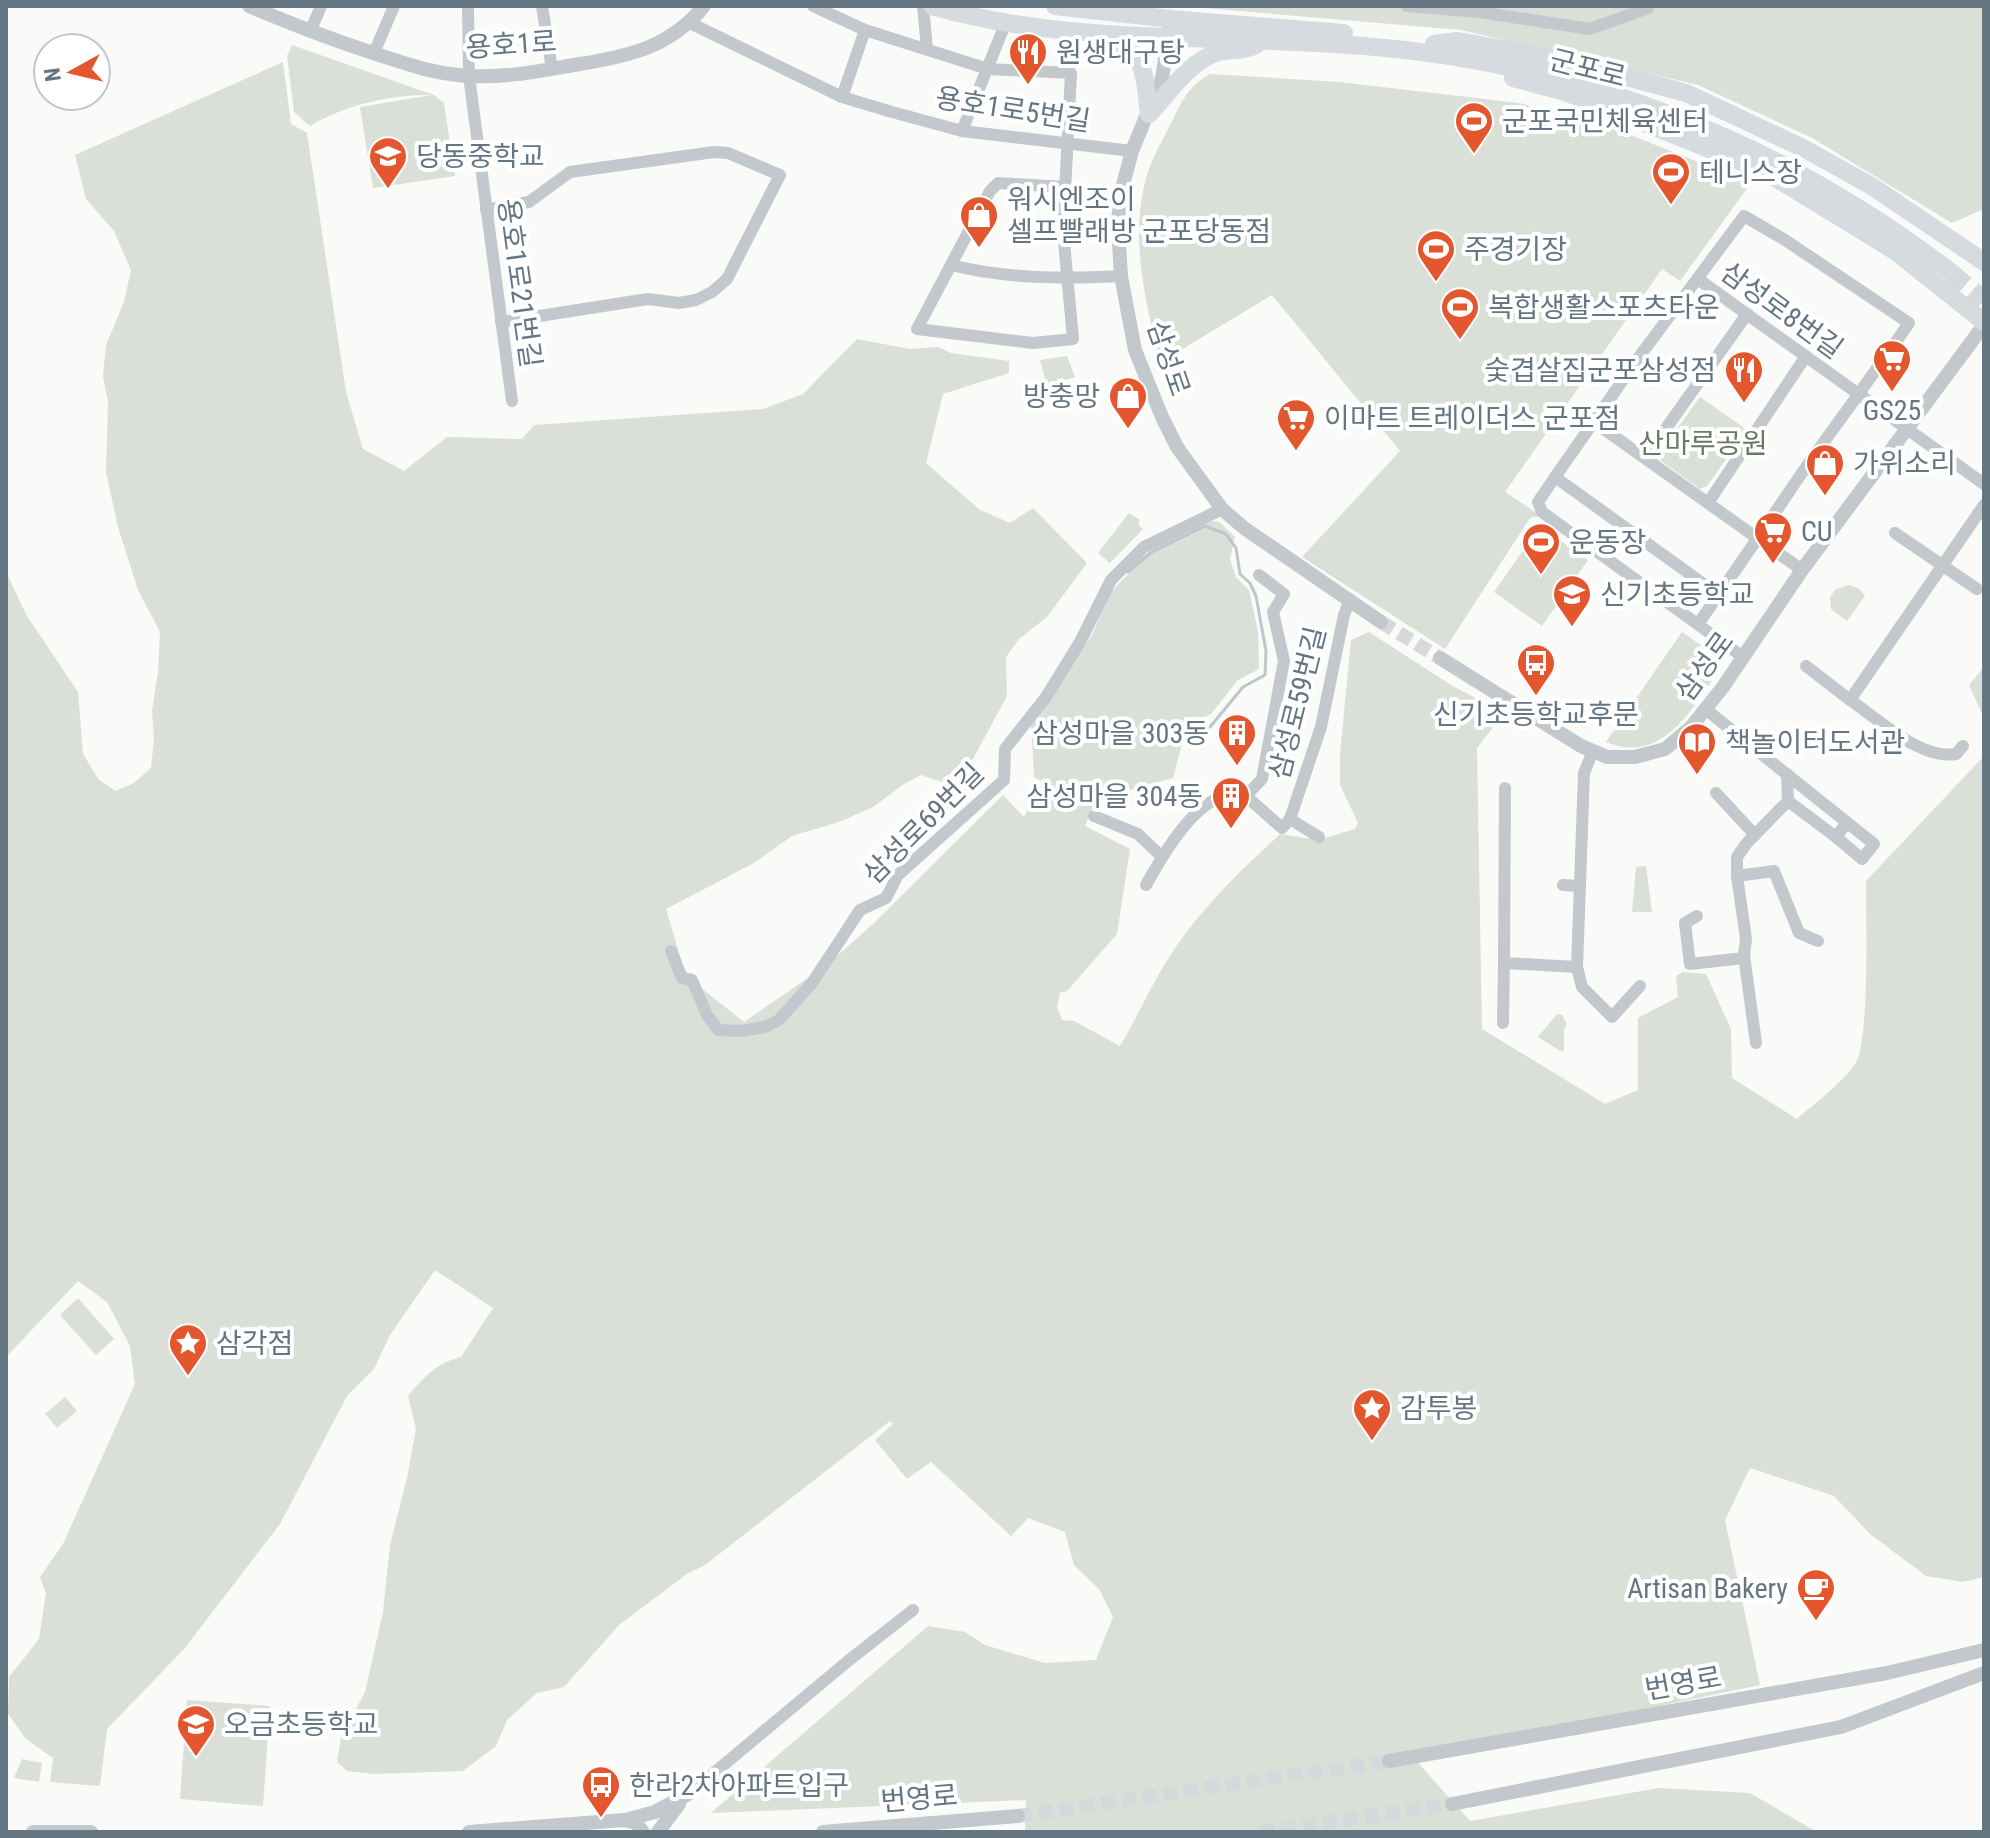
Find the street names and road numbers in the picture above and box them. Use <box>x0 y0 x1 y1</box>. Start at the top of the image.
street label: 용호1로 <box>464 25 558 64</box>
street label: 군포로 <box>1546 43 1629 94</box>
street label: 용호1로5번길 <box>933 81 1093 138</box>
street label: 용호1로21번길 <box>491 196 548 370</box>
street label: 삼성로8번길 <box>1714 255 1849 366</box>
street label: 삼성로 <box>1140 316 1197 400</box>
street label: 삼성로59번길 <box>1263 623 1332 783</box>
street label: 삼성로 <box>1668 625 1740 707</box>
street label: 삼성로69번길 <box>856 756 990 890</box>
street label: 번영로 <box>1642 1661 1724 1706</box>
street label: 번영로 <box>879 1779 959 1818</box>

